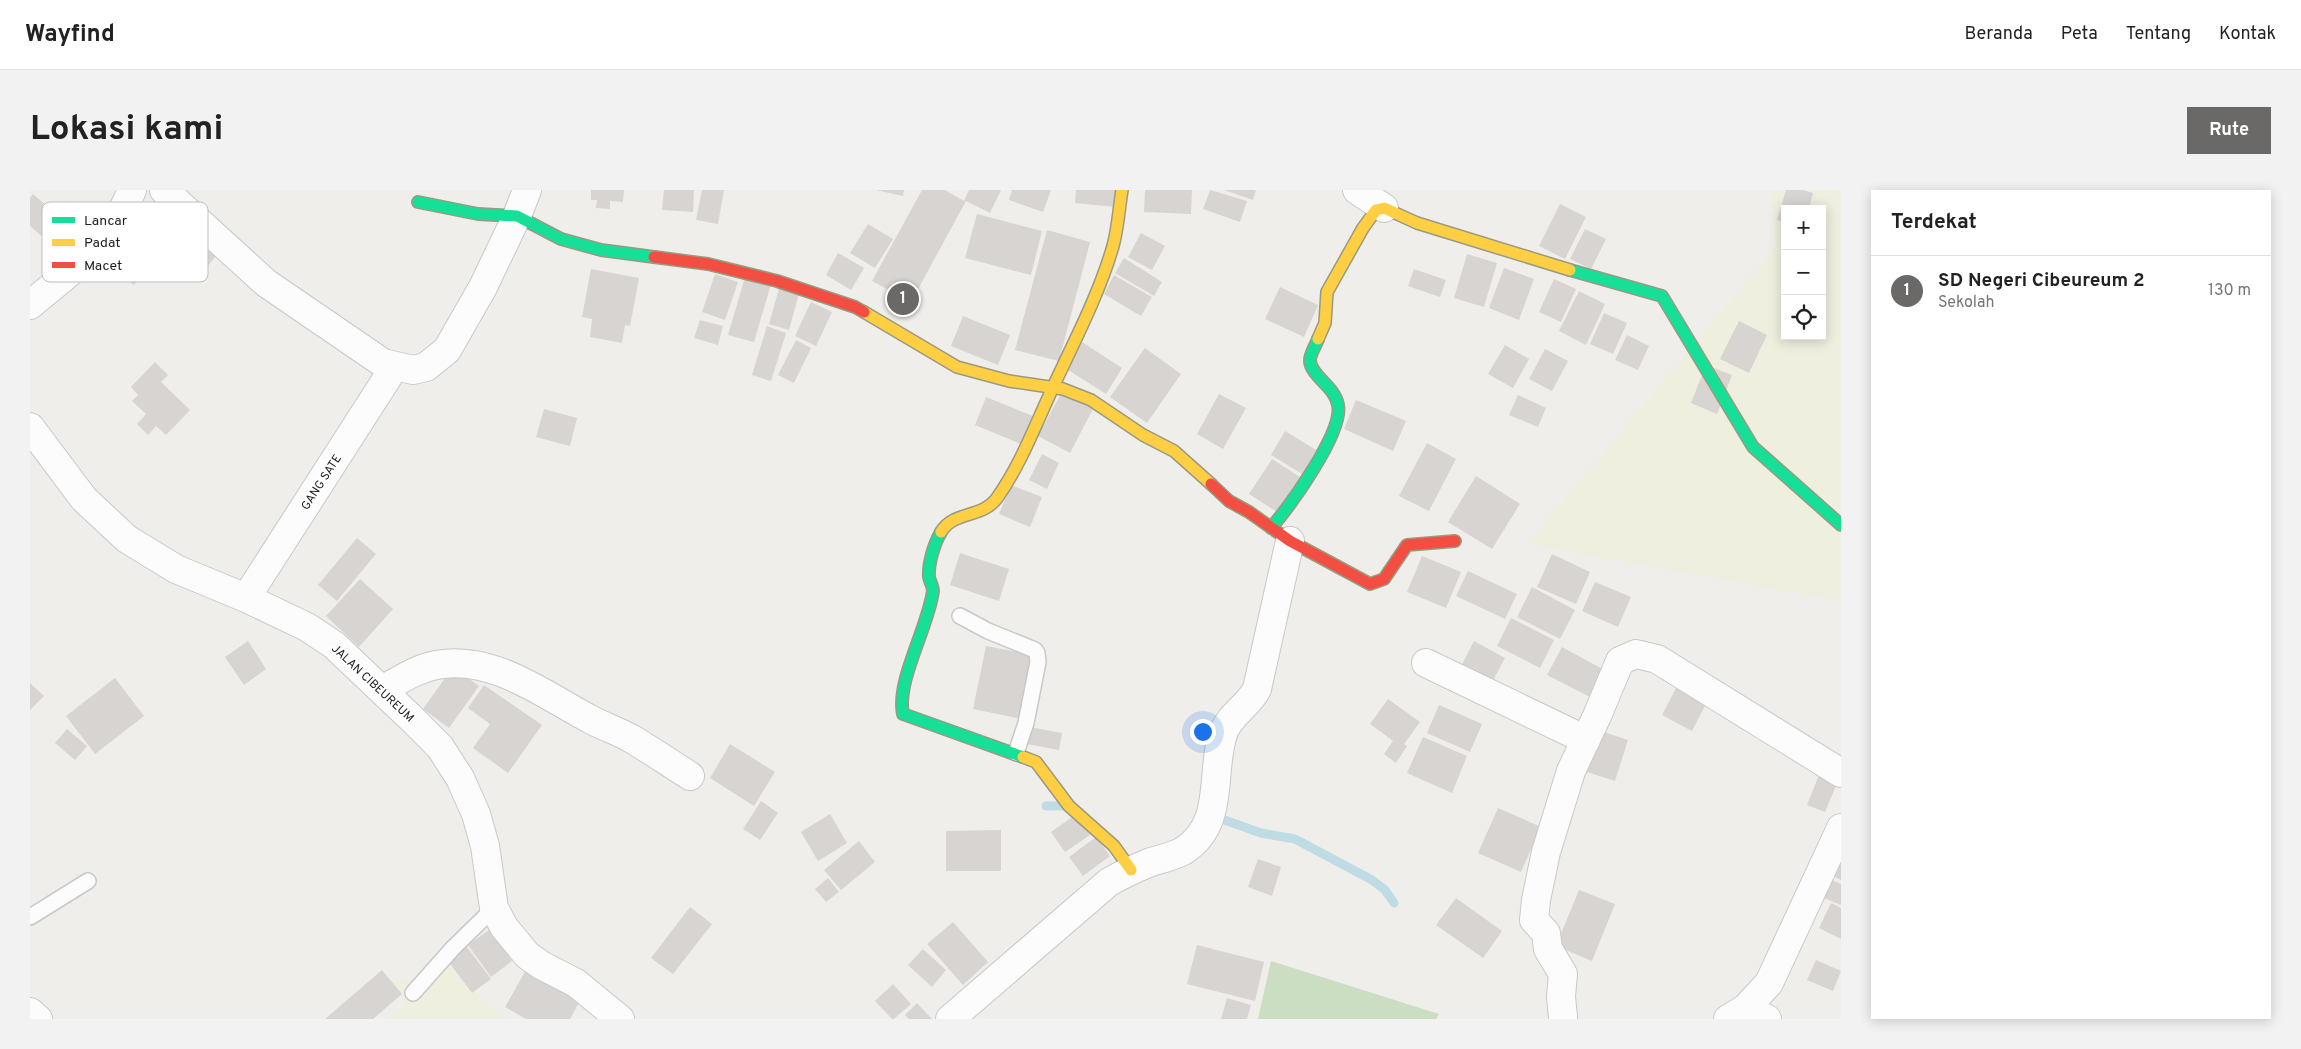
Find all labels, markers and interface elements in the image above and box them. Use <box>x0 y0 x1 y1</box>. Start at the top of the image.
text: Wayfind <box>25 20 115 50</box>
text: Beranda <box>1964 23 2033 46</box>
text: Peta <box>2061 23 2098 46</box>
text: Tentang <box>2126 23 2191 46</box>
text: Kontak <box>2219 23 2276 46</box>
button: Rute <box>2187 107 2271 154</box>
text: Lokasi kami <box>30 108 223 152</box>
legend <box>42 202 208 282</box>
map controls <box>1781 205 1826 340</box>
button: + <box>1781 205 1826 250</box>
text: Terdekat <box>1891 209 1977 236</box>
text: Lancar <box>84 213 128 230</box>
text: Padat <box>84 235 120 252</box>
button: − <box>1781 250 1826 295</box>
text: Macet <box>84 258 122 275</box>
text: SD Negeri Cibeureum 2 <box>1938 269 2145 293</box>
pin: 1 <box>887 280 919 318</box>
text: 1 <box>1904 281 1910 301</box>
text: 130 m <box>2208 281 2251 301</box>
text: Sekolah <box>1938 293 1994 313</box>
button: locate <box>1781 295 1826 340</box>
street label: GANG SATE <box>298 452 346 513</box>
street label: JALAN CIBEUREUM <box>328 641 417 726</box>
your location <box>1190 719 1216 745</box>

